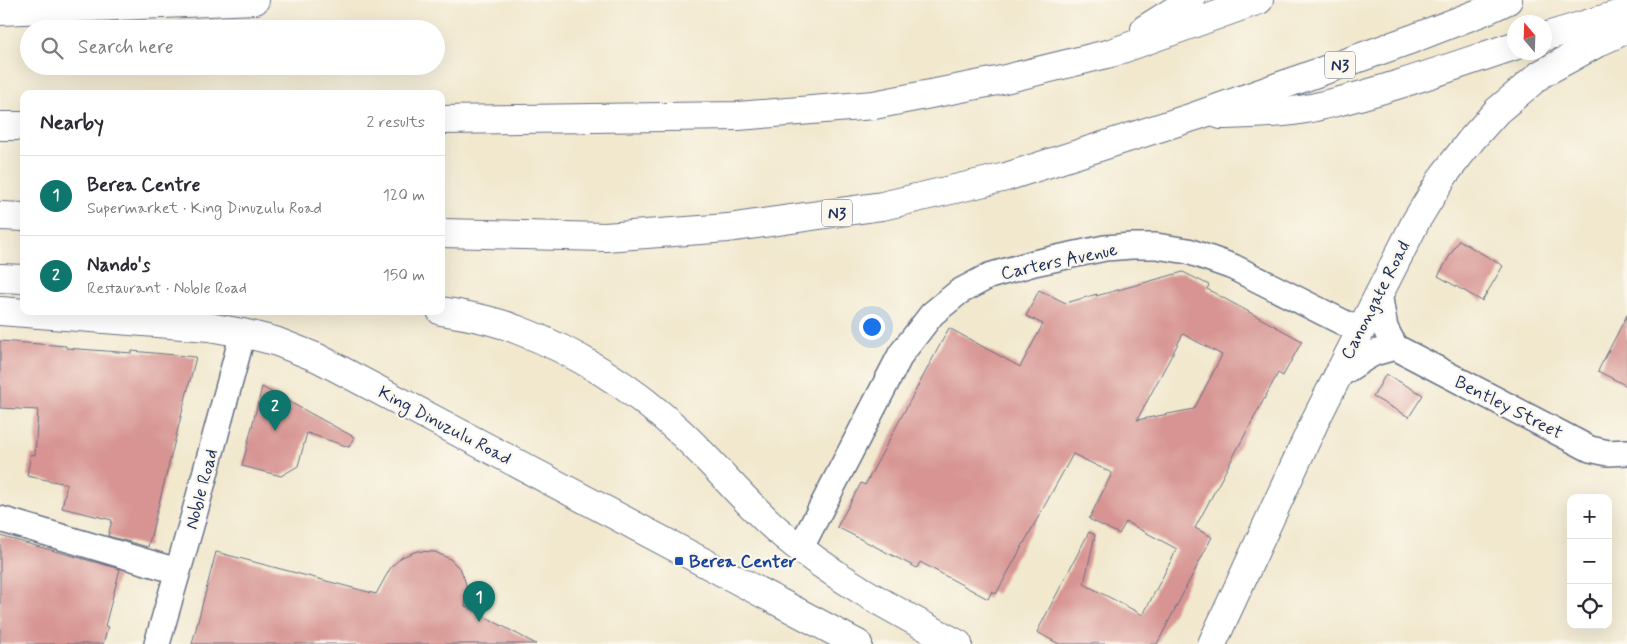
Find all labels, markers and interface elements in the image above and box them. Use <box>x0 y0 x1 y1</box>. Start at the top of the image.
north arrow <box>1507 15 1552 60</box>
search box <box>20 20 445 75</box>
icon: search <box>38 34 66 62</box>
text: Search here <box>78 35 174 60</box>
road number: N3 <box>1325 52 1355 78</box>
text: Nearby <box>40 109 104 137</box>
text: 2 results <box>367 112 425 133</box>
text: Berea Centre <box>87 173 200 198</box>
text: 1 <box>52 185 60 206</box>
text: 120 m <box>383 185 425 206</box>
text: Supermarket · King Dinuzulu Road <box>87 198 322 219</box>
road number: N3 <box>822 200 852 227</box>
street label: Canongate Road <box>1336 237 1416 364</box>
street label: Carters Avenue <box>999 238 1120 286</box>
text: Nando's <box>87 253 150 278</box>
text: 2 <box>52 265 60 286</box>
text: 150 m <box>383 265 425 286</box>
text: Restaurant · Noble Road <box>87 278 247 299</box>
your location <box>859 314 885 340</box>
street label: Bentley Street <box>1450 370 1567 445</box>
street label: King Dinuzulu Road <box>373 381 515 472</box>
pin: 2 <box>259 390 291 431</box>
street label: Noble Road <box>180 446 224 532</box>
map controls <box>1567 494 1612 629</box>
button: + <box>1567 494 1612 539</box>
button: − <box>1567 539 1612 584</box>
place label: Berea Center <box>689 550 797 574</box>
marker: Berea Center <box>673 555 685 567</box>
pin: 1 <box>463 581 495 622</box>
button: locate <box>1567 584 1612 629</box>

